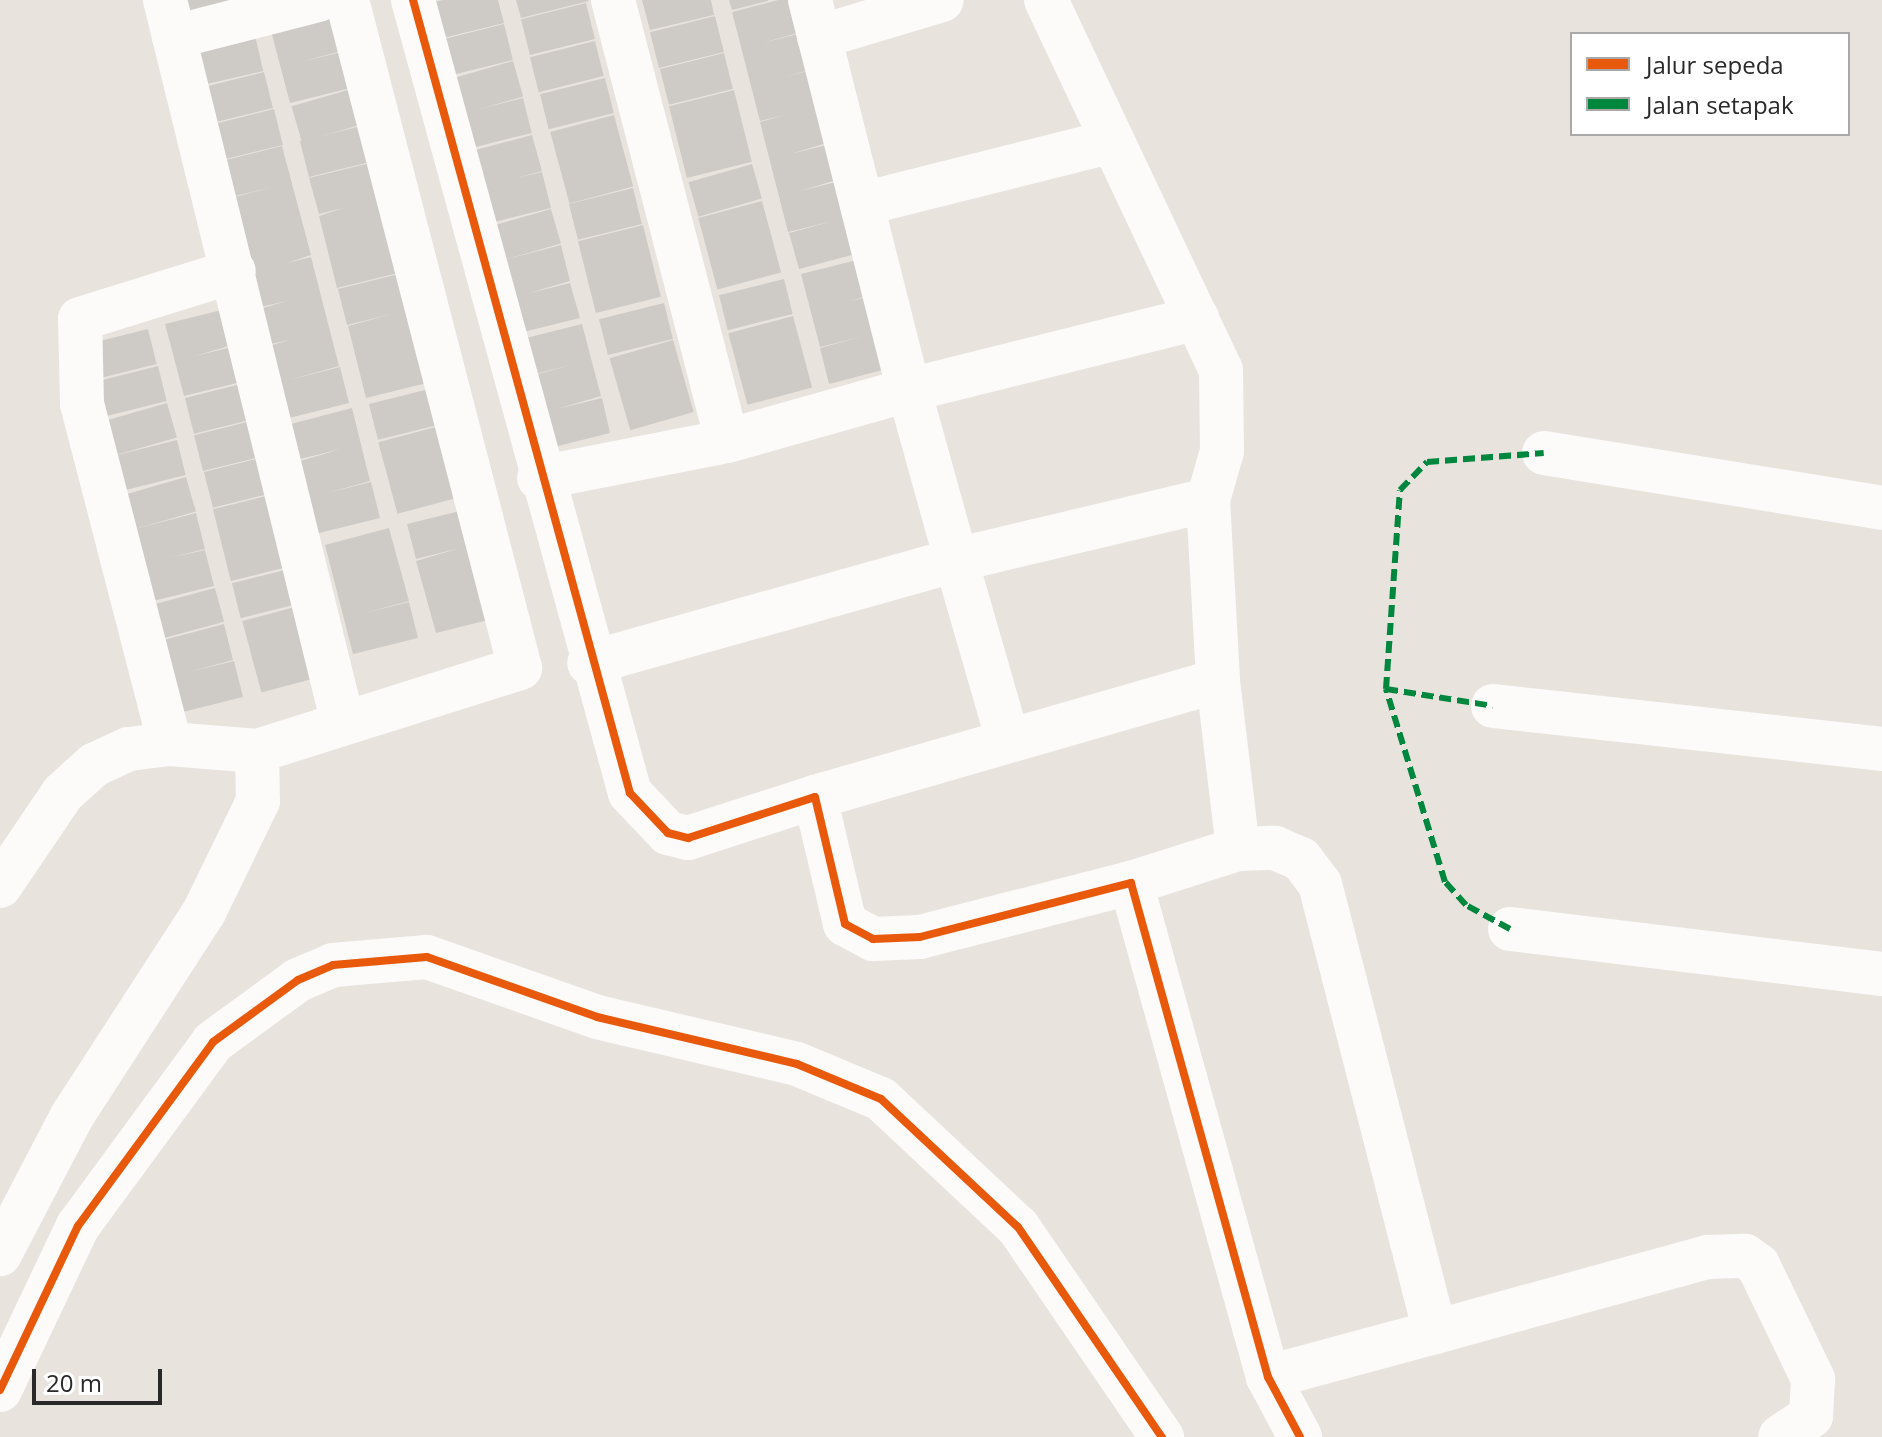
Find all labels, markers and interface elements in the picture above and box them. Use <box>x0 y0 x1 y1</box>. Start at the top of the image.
legend <box>1570 32 1850 136</box>
text: Jalur sepeda <box>1646 48 1784 81</box>
text: Jalan setapak <box>1646 88 1794 121</box>
scale bar <box>36 1353 166 1403</box>
text: 20 m <box>46 1366 102 1399</box>

